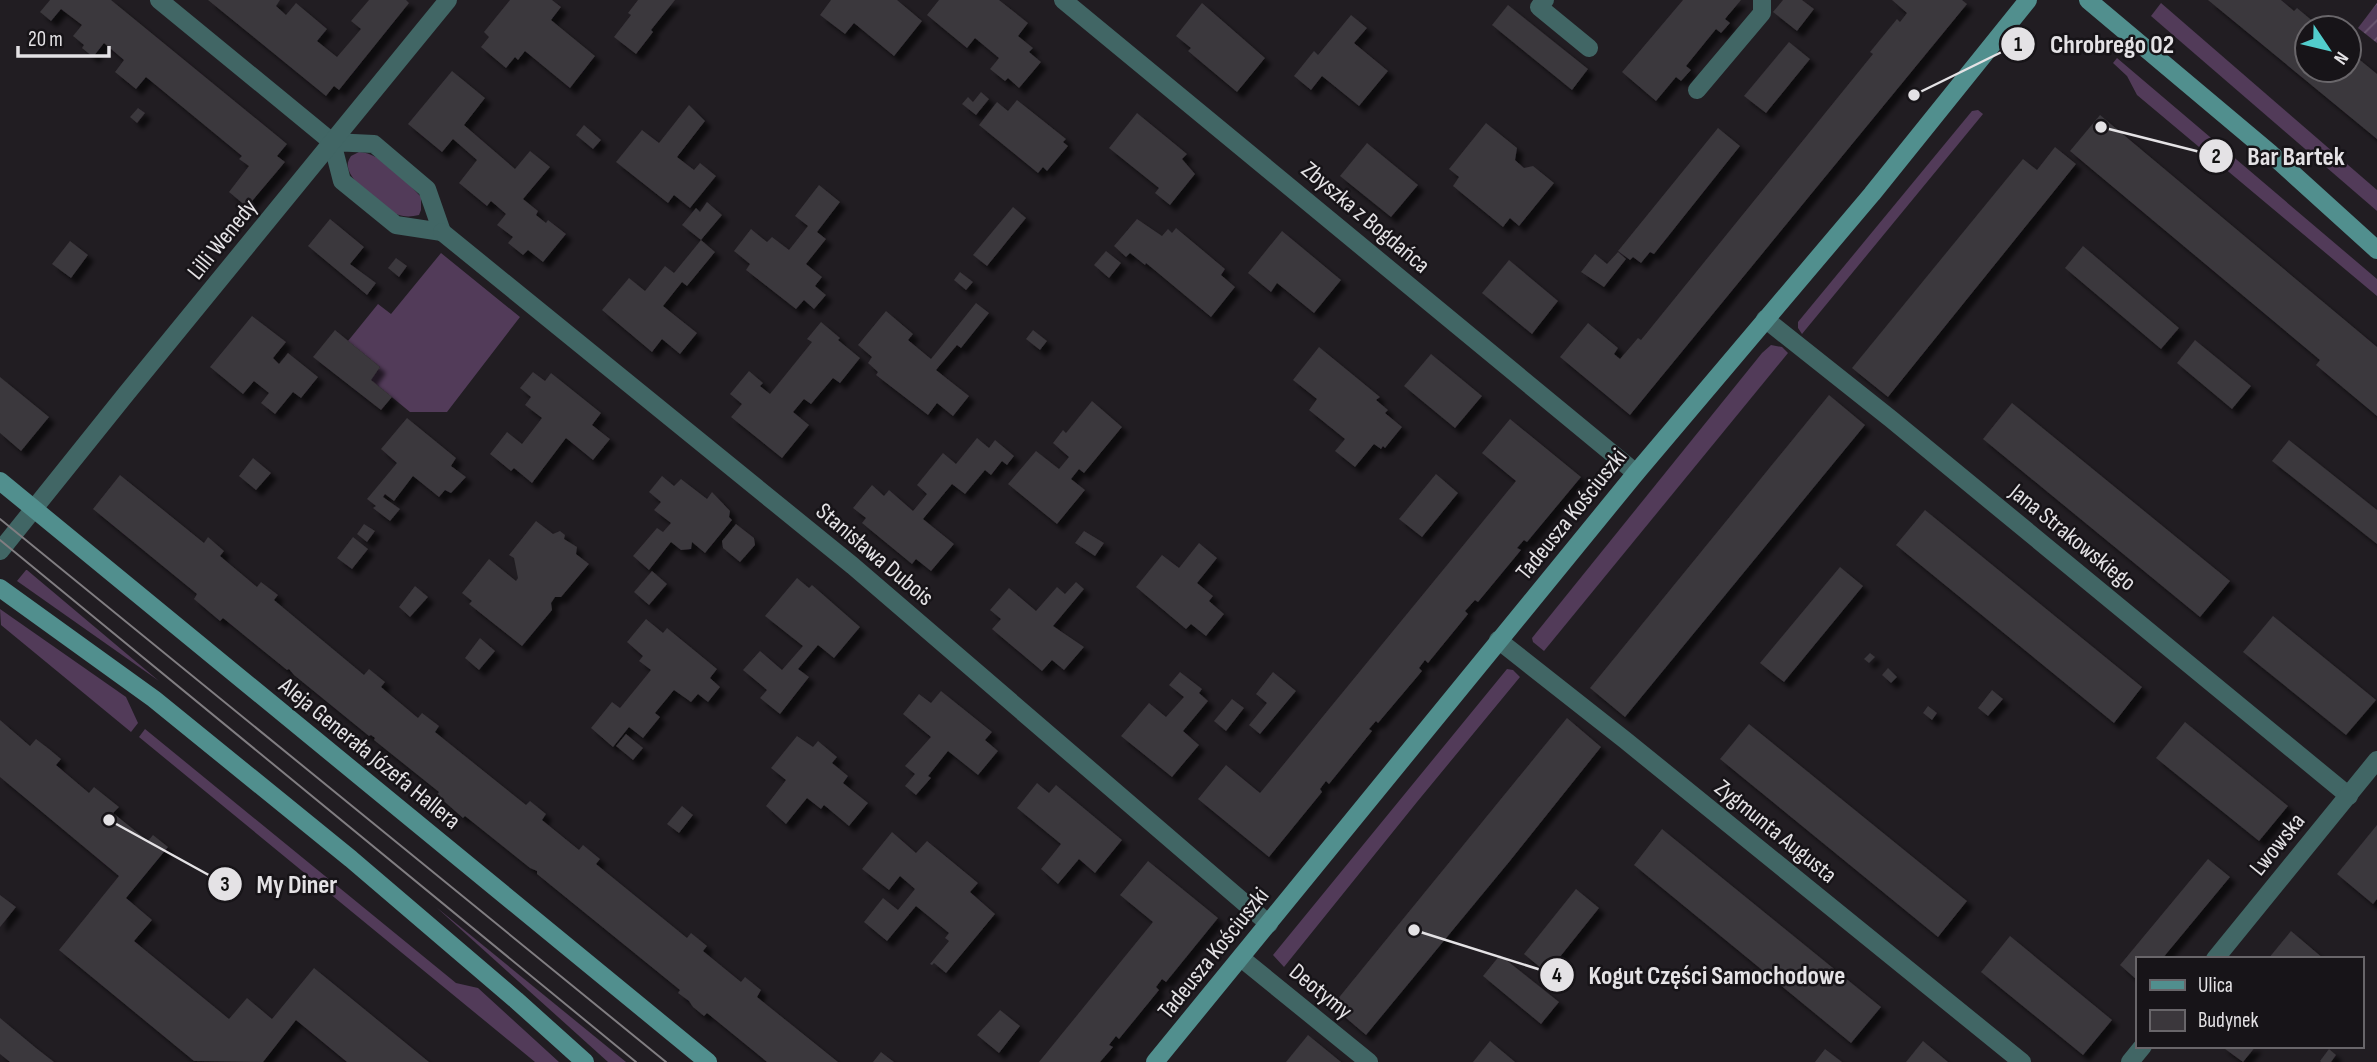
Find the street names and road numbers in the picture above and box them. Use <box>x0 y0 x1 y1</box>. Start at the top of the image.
street label: Zbyszka z Bogdańca <box>1296 155 1436 279</box>
street label: Lilli Wenedy <box>181 193 264 285</box>
street label: Tadeusza Kościuszki <box>1510 443 1633 586</box>
street label: Jana Strakowskiego <box>2003 477 2142 597</box>
street label: Stanisława Dubois <box>810 497 939 612</box>
street label: Aleja Generała Józefa Hallera <box>272 671 466 835</box>
street label: Zygmunta Augusta <box>1709 773 1843 889</box>
street label: Lwowska <box>2243 807 2311 882</box>
street label: Tadeusza Kościuszki <box>1152 882 1275 1025</box>
street label: Deotymy <box>1283 957 1358 1026</box>

